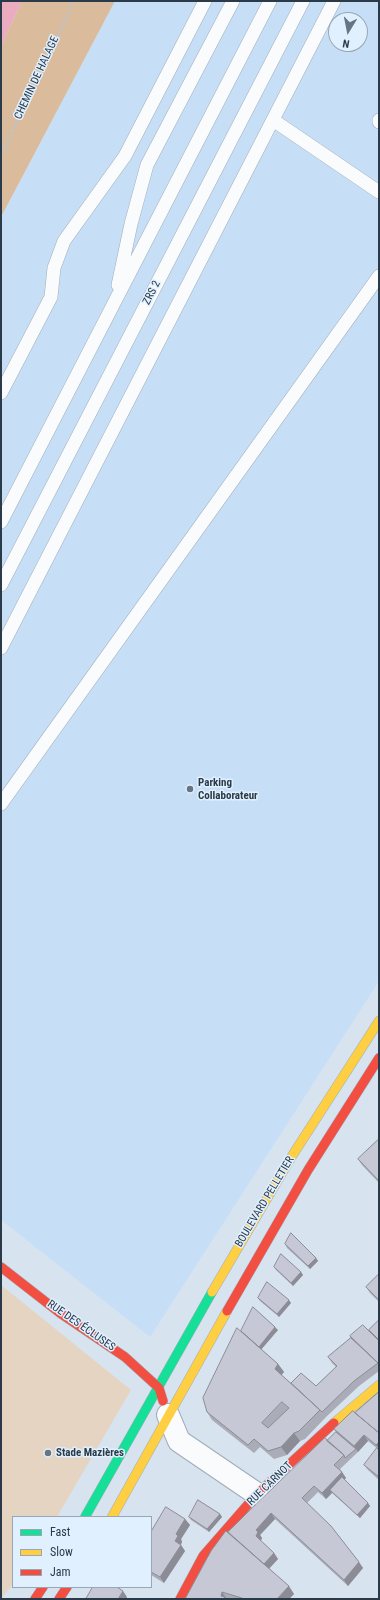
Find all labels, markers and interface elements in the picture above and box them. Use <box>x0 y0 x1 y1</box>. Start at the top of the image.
north arrow <box>328 12 368 52</box>
street label: CHEMIN DE HALAGE <box>12 34 62 122</box>
text: N <box>342 36 350 50</box>
street label: ZRS 2 <box>140 279 164 307</box>
place label: Parking Collaborateur <box>198 776 258 802</box>
marker: Parking Collaborateur <box>185 784 195 794</box>
street label: BOULEVARD PELLETIER <box>233 1154 297 1250</box>
street label: RUE DES ÉCLUSES <box>45 1298 117 1354</box>
place label: Stade Mazières <box>56 1446 124 1460</box>
marker: Stade Mazières <box>43 1448 53 1458</box>
street label: RUE CARNOT <box>245 1459 295 1509</box>
legend <box>12 1516 152 1588</box>
text: Fast <box>50 1525 70 1539</box>
text: Slow <box>50 1545 73 1559</box>
text: Jam <box>50 1565 71 1579</box>

